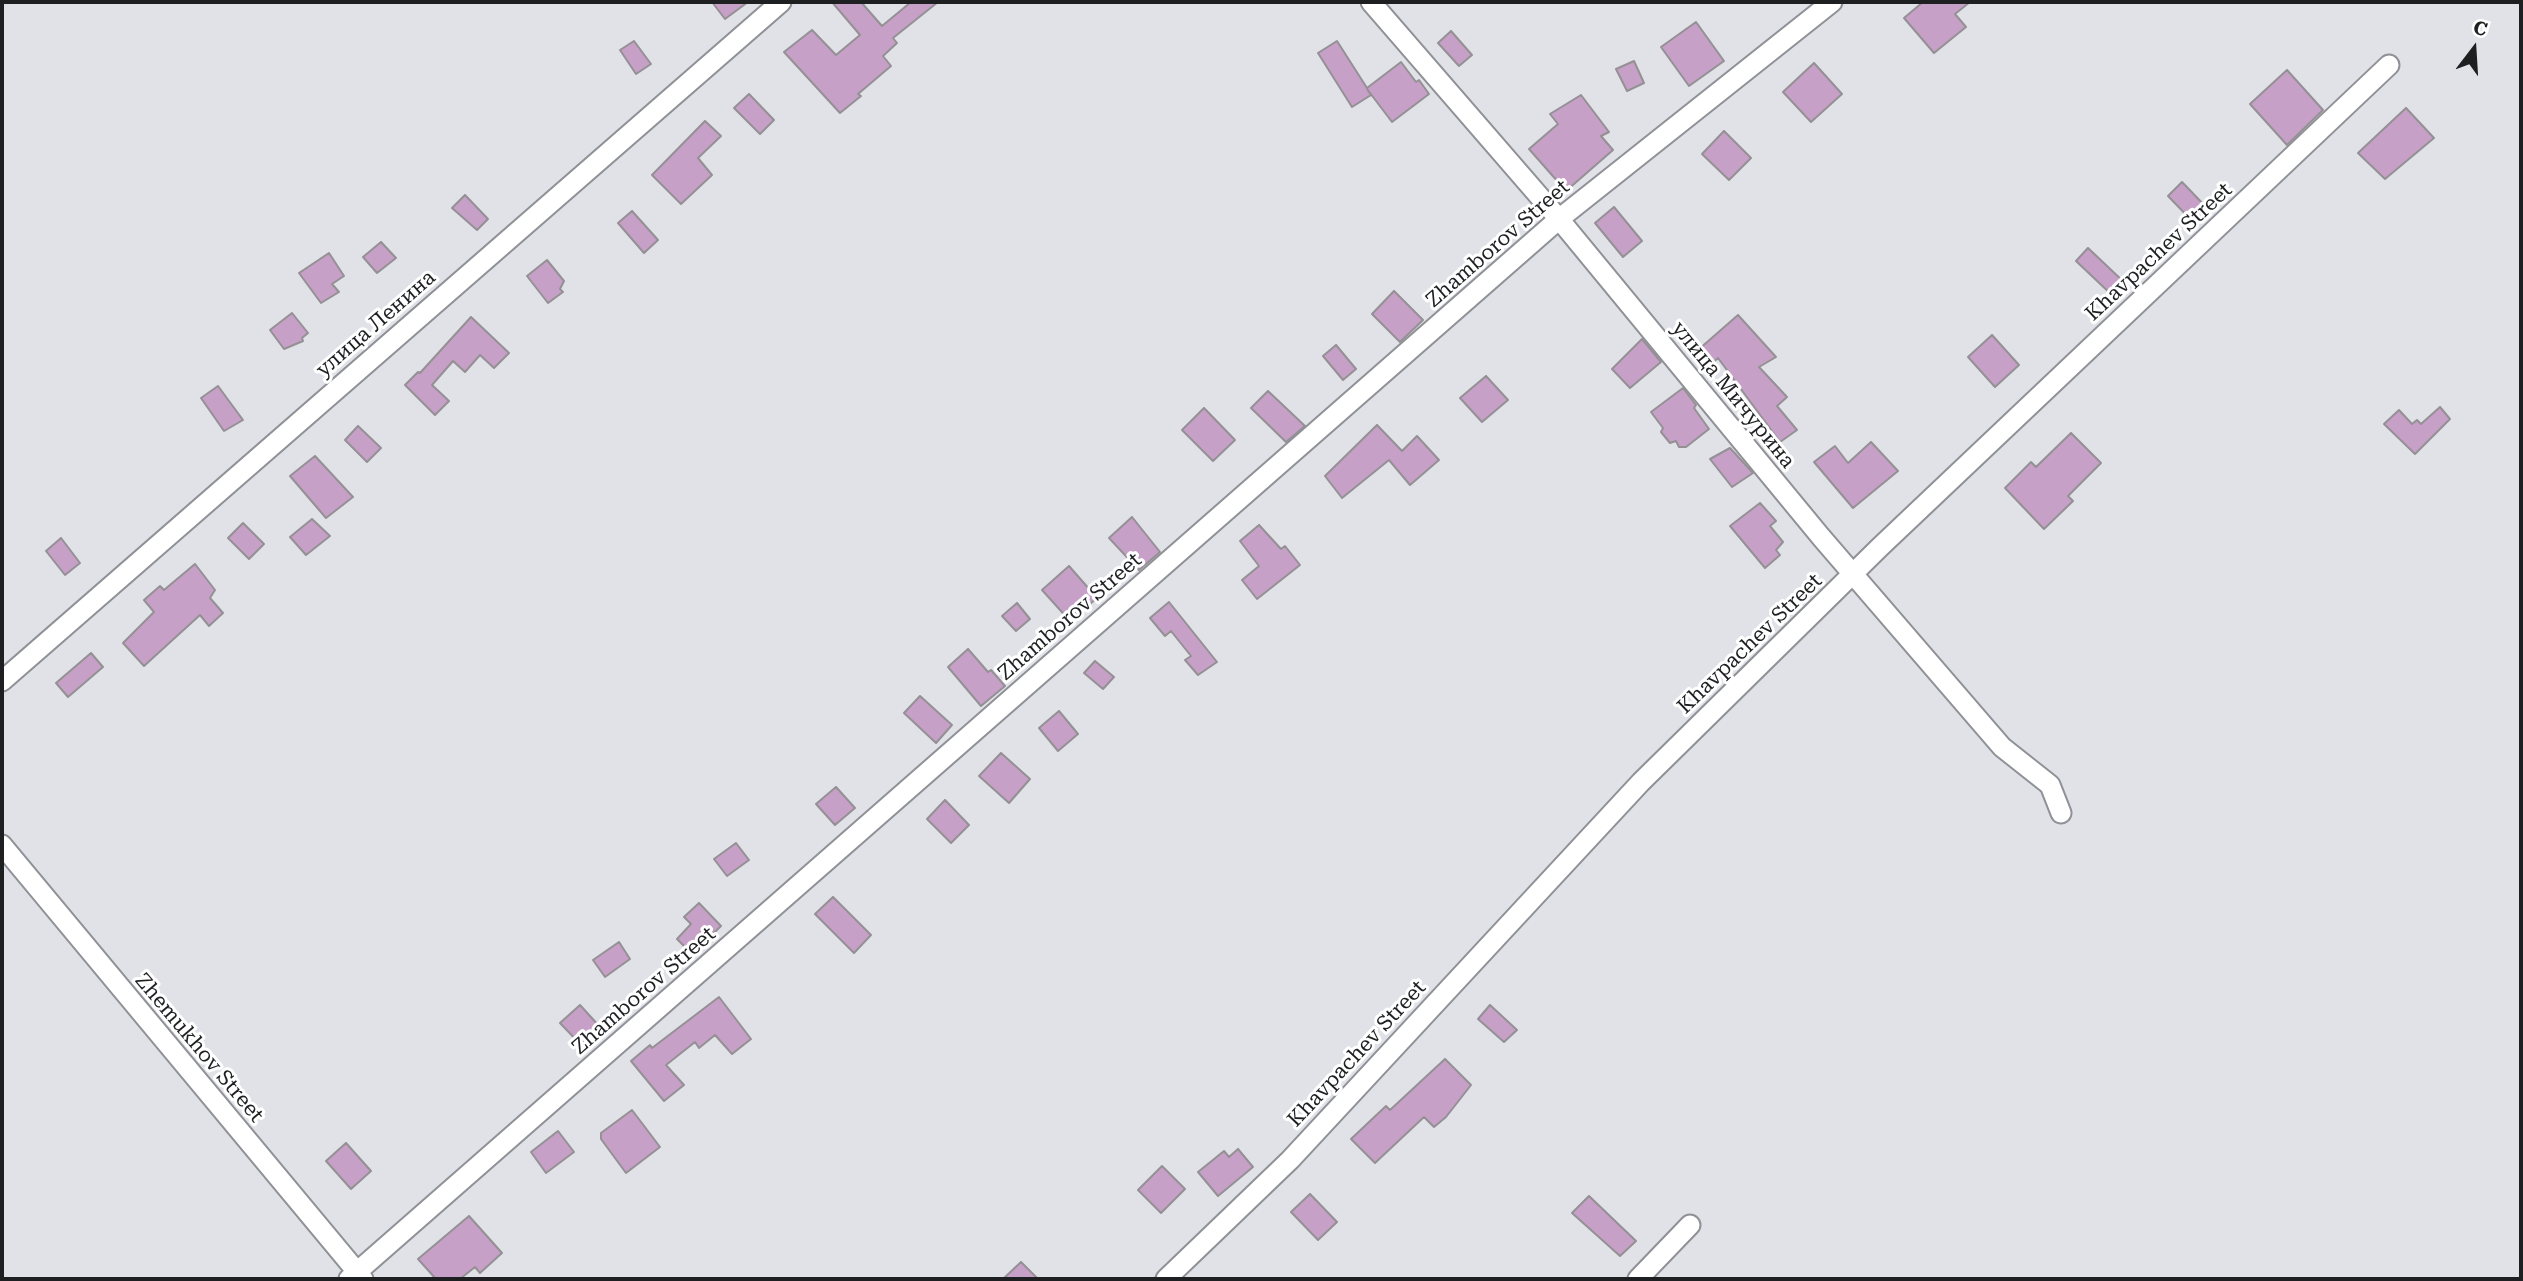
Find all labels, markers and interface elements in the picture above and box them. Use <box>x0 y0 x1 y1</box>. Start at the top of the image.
north arrow <box>2439 14 2509 84</box>
text: С <box>2471 15 2490 41</box>
street label: Zhamborov Street <box>1421 175 1575 313</box>
street label: Khavpachev Street <box>2081 178 2237 326</box>
street label: улица Ленина <box>311 265 441 383</box>
street label: улица Мичурина <box>1666 316 1800 474</box>
street label: Zhamborov Street <box>993 548 1147 686</box>
street label: Khavpachev Street <box>1673 569 1827 719</box>
street label: Zhamborov Street <box>567 922 721 1060</box>
street label: Zhemukhov Street <box>129 968 269 1128</box>
street label: Khavpachev Street <box>1283 976 1431 1132</box>

